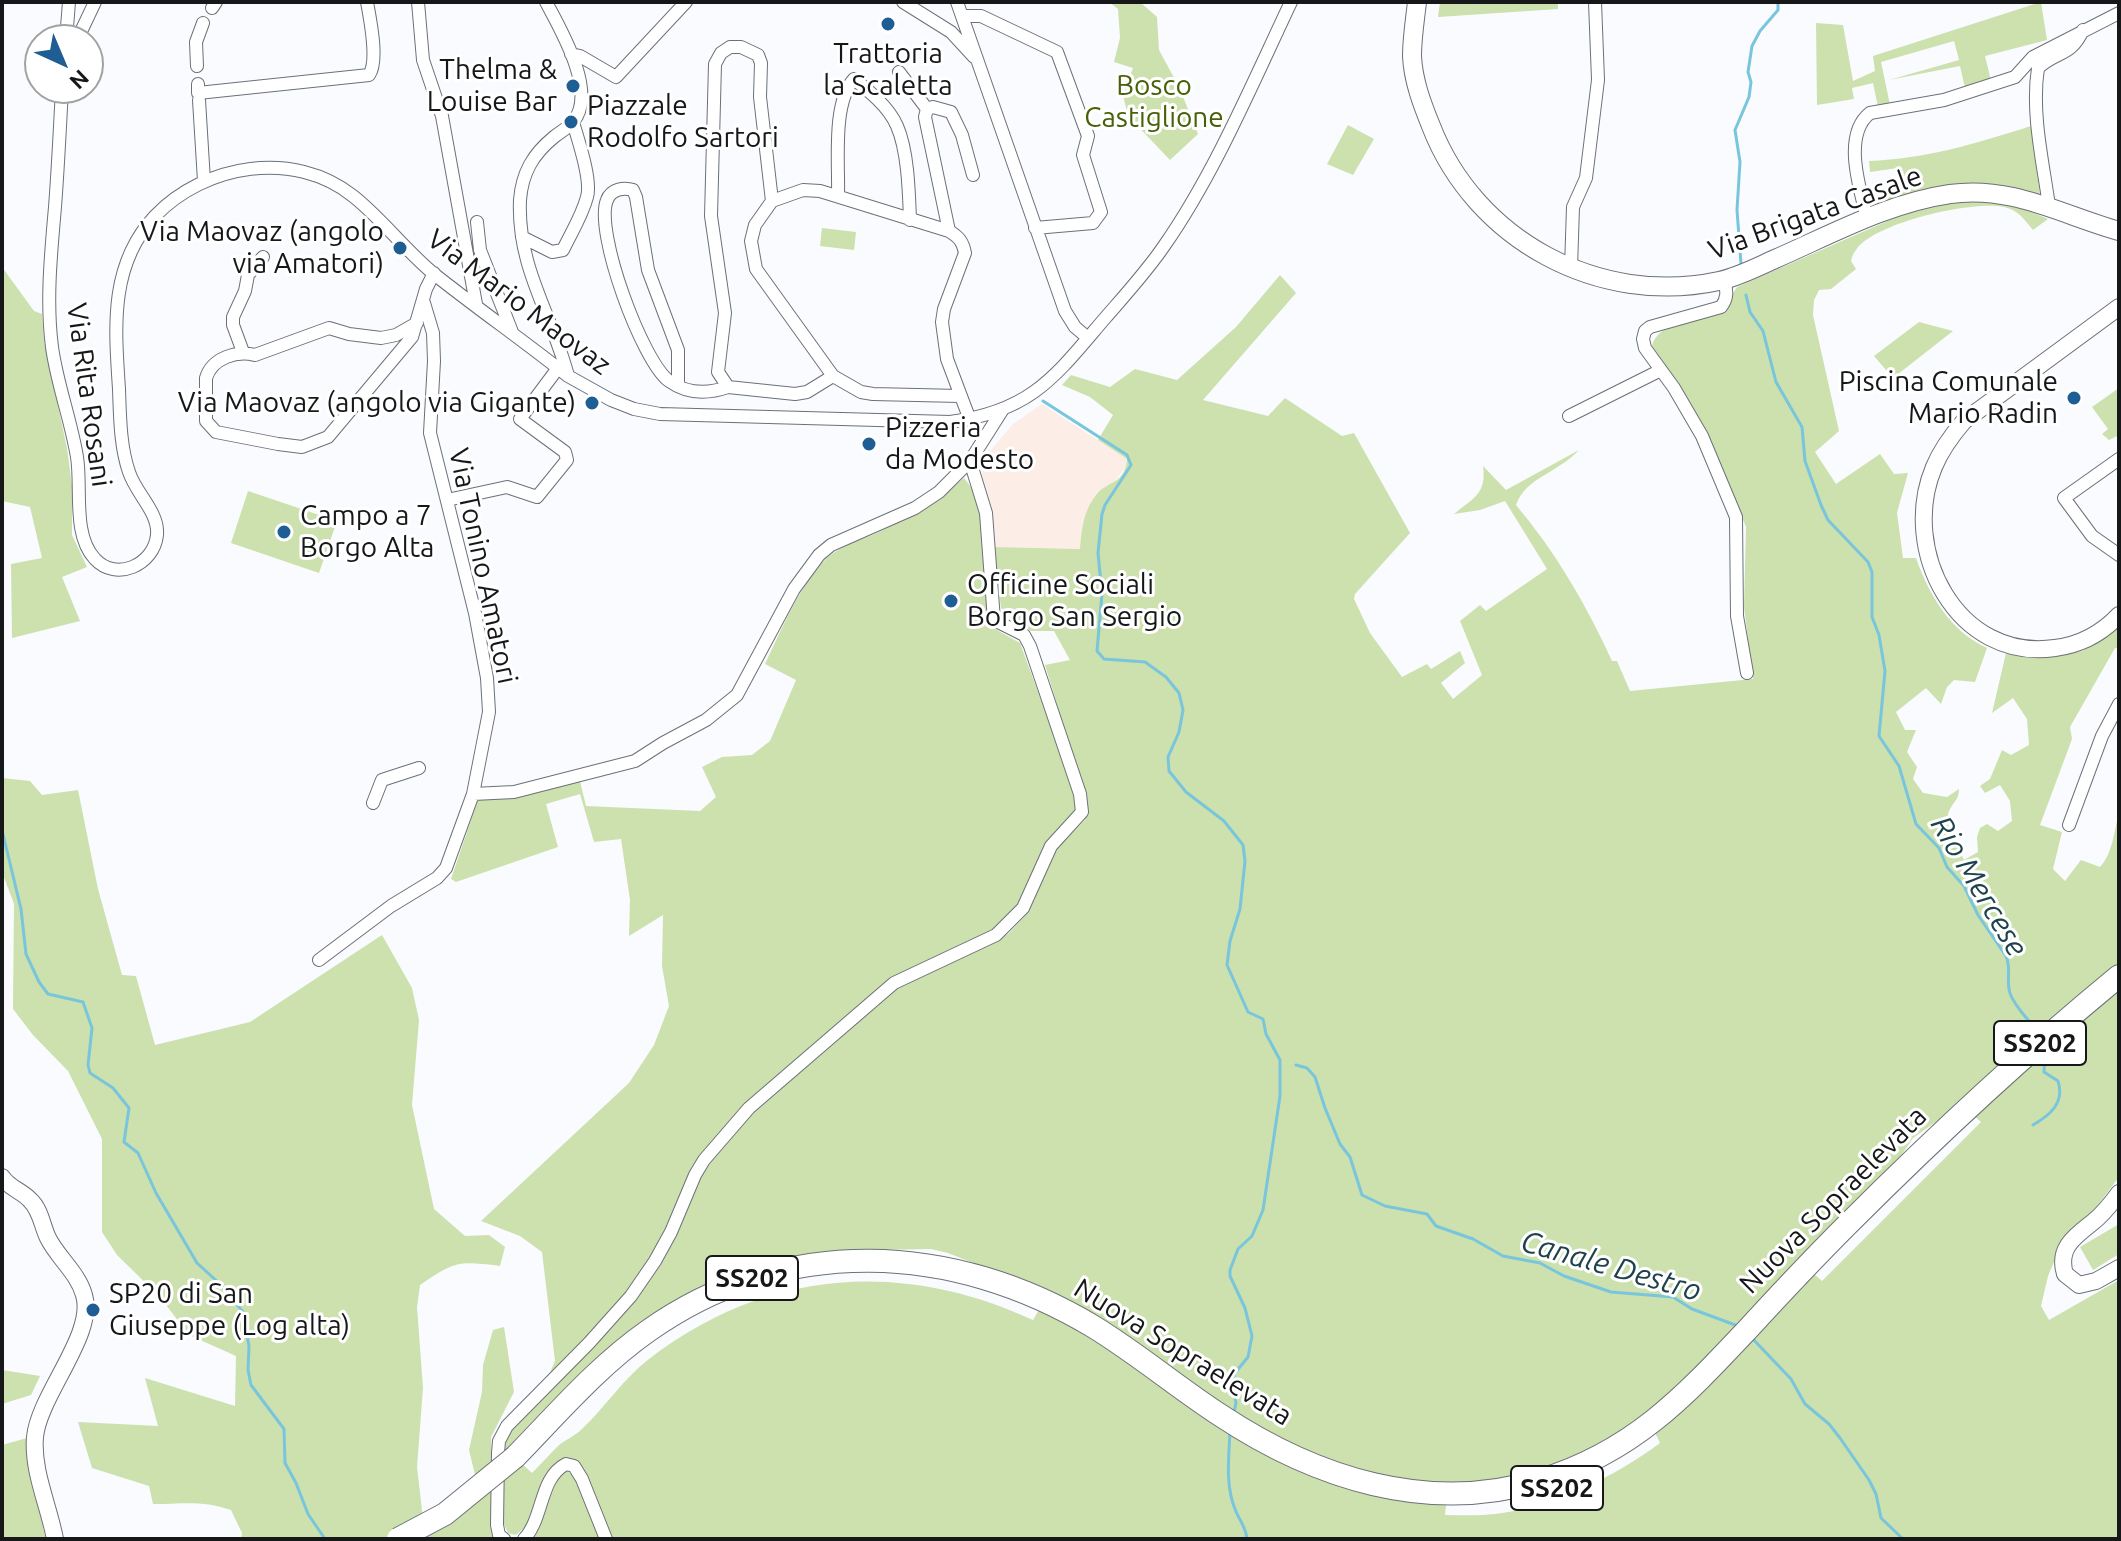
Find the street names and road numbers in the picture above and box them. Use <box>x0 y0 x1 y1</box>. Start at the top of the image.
street label: Via Brigata Casale <box>1704 159 1926 267</box>
street label: Via Mario Maovaz <box>421 222 617 382</box>
street label: Via Rita Rosani <box>59 301 119 489</box>
street label: Via Tonino Amatori <box>442 445 524 687</box>
road number: SS202 <box>1994 1021 2086 1065</box>
street label: Nuova Sopraelevata <box>1732 1099 1934 1301</box>
road number: SS202 <box>706 1256 798 1300</box>
street label: Nuova Sopraelevata <box>1068 1271 1298 1433</box>
road number: SS202 <box>1511 1466 1603 1510</box>

